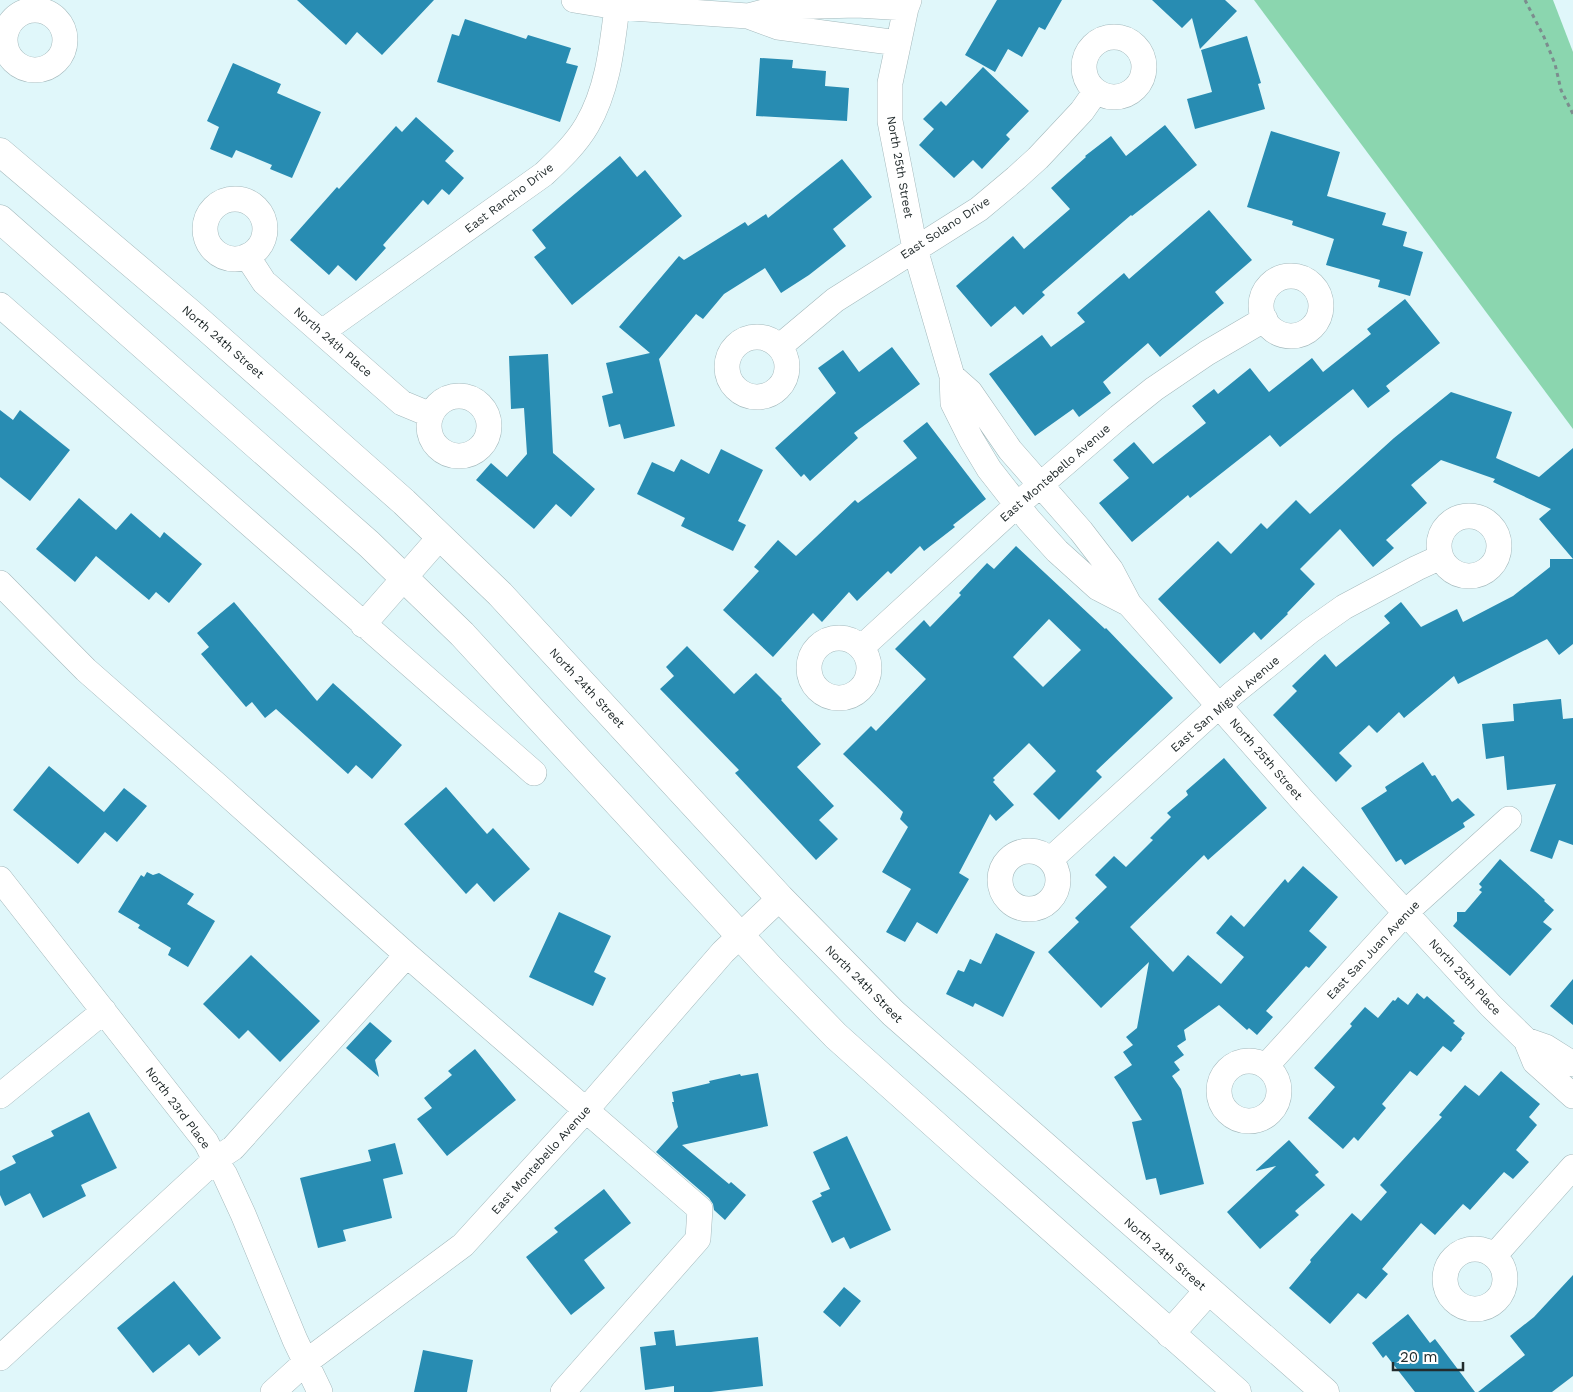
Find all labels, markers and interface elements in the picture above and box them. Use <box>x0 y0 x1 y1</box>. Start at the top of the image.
street label: North 25th Street <box>884 115 916 219</box>
street label: East Rancho Drive <box>462 160 556 236</box>
street label: East Solano Drive <box>898 194 992 262</box>
street label: North 24th Street <box>179 303 267 381</box>
street label: North 24th Place <box>291 304 375 380</box>
street label: East Montebello Avenue <box>997 421 1113 525</box>
street label: North 24th Street <box>547 645 627 731</box>
street label: East San Miguel Avenue <box>1168 653 1282 755</box>
street label: North 25th Street <box>1227 715 1305 803</box>
street label: East San Juan Avenue <box>1324 898 1422 1002</box>
street label: North 25th Place <box>1426 936 1504 1018</box>
street label: North 24th Street <box>822 942 906 1026</box>
street label: North 23rd Place <box>143 1064 213 1152</box>
street label: East Montebello Avenue <box>488 1103 594 1217</box>
street label: North 24th Street <box>1121 1215 1209 1293</box>
scale bar <box>1393 1340 1463 1372</box>
text: 20 m <box>1400 1348 1438 1366</box>

